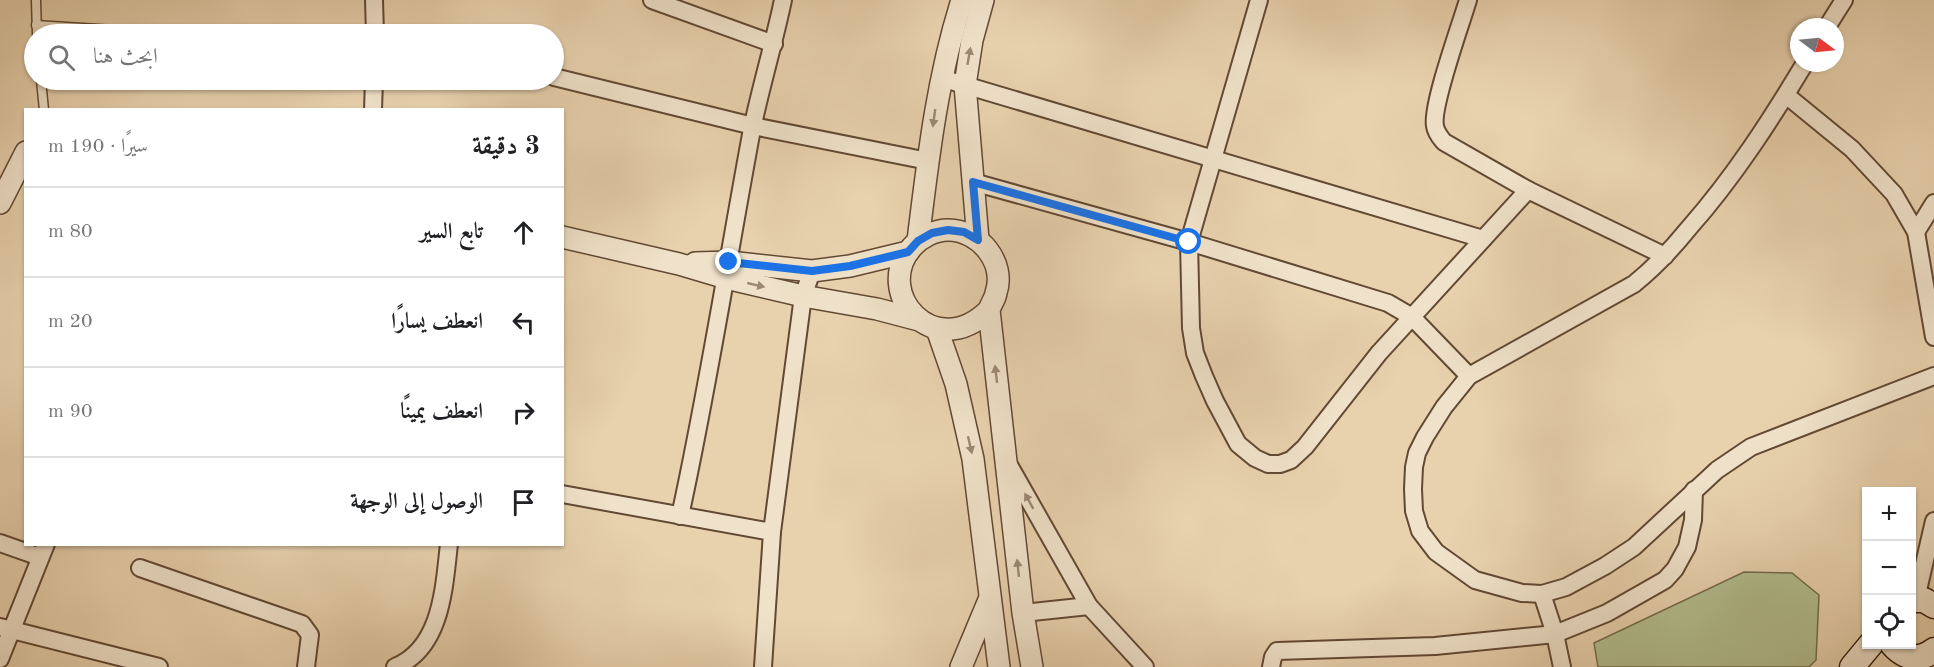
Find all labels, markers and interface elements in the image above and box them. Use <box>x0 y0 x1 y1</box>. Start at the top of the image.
north arrow <box>1790 18 1844 72</box>
search box <box>24 24 564 90</box>
icon: search <box>45 41 78 74</box>
text: ابحث هنا <box>93 46 158 68</box>
one-way arrow <box>965 46 974 65</box>
one-way arrow <box>929 108 938 127</box>
text: 3 دقيقة <box>472 134 540 160</box>
text: سيرًا · 190 m <box>48 137 148 157</box>
icon: ahead <box>507 216 540 249</box>
text: تابع السير <box>419 221 483 243</box>
text: 80 m <box>48 222 93 242</box>
route start <box>1175 228 1201 254</box>
route end <box>715 248 741 274</box>
one-way arrow <box>747 281 765 291</box>
icon: left <box>507 306 540 339</box>
text: انعطف يسارًا <box>391 311 483 333</box>
text: 20 m <box>48 312 93 332</box>
one-way arrow <box>991 364 1001 383</box>
icon: right <box>507 396 540 429</box>
text: انعطف يمينًا <box>400 401 483 423</box>
text: 90 m <box>48 402 93 422</box>
one-way arrow <box>966 436 975 455</box>
icon: arrive <box>507 486 540 519</box>
map controls <box>1862 487 1916 649</box>
button: + <box>1862 487 1916 541</box>
text: الوصول إلى الوجهة <box>350 491 483 513</box>
one-way arrow <box>1024 492 1034 509</box>
button: − <box>1862 541 1916 595</box>
one-way arrow <box>1013 558 1023 577</box>
button: locate <box>1862 595 1916 649</box>

